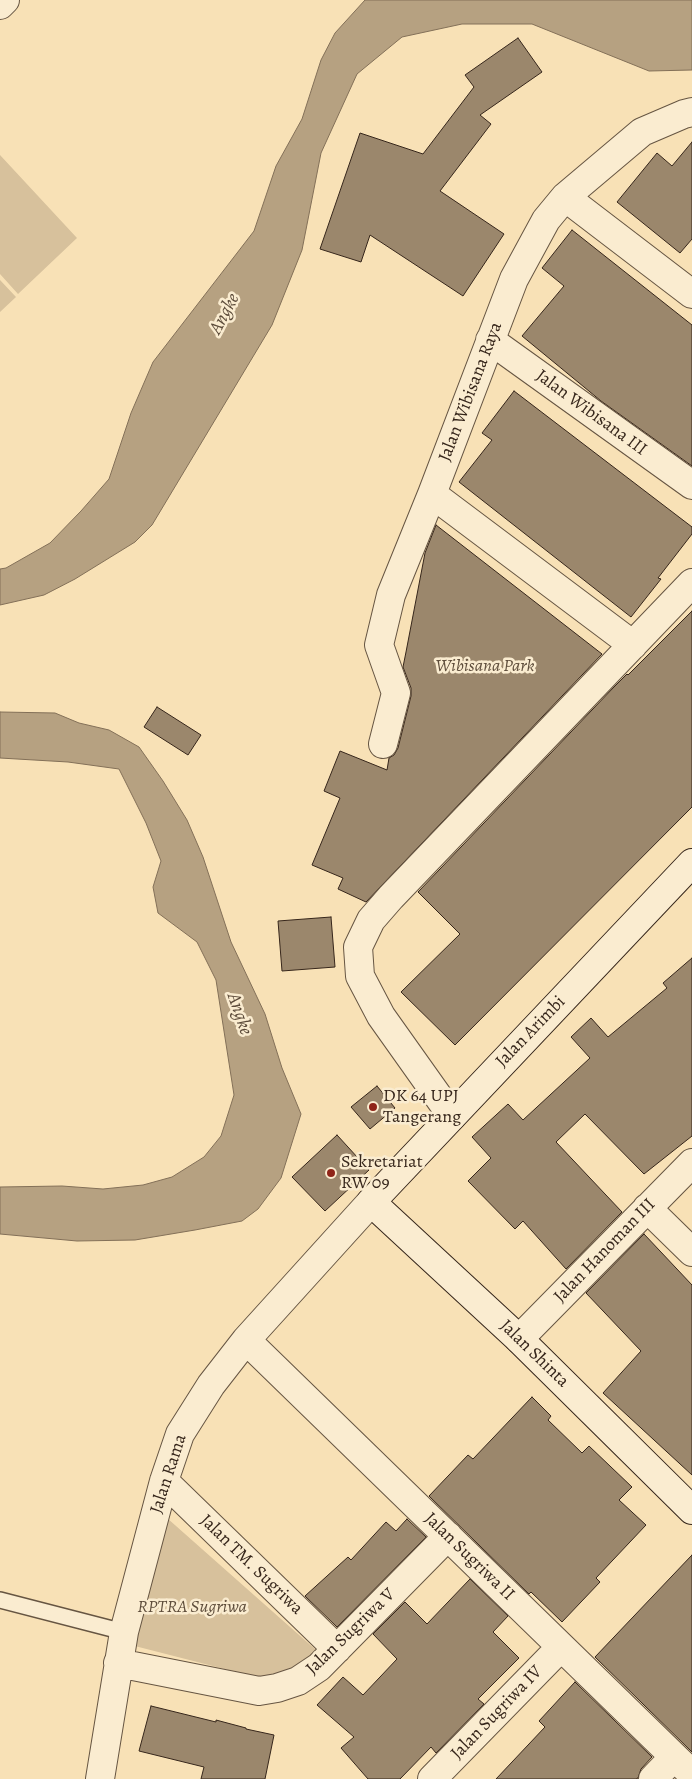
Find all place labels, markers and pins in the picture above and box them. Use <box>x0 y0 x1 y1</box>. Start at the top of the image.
place label: DK 64 UPJ Tangerang <box>383 1086 461 1128</box>
marker: DK 64 UPJ Tangerang <box>367 1101 379 1113</box>
place label: Sekretariat RW 09 <box>341 1152 423 1194</box>
marker: Sekretariat RW 09 <box>325 1167 337 1179</box>

